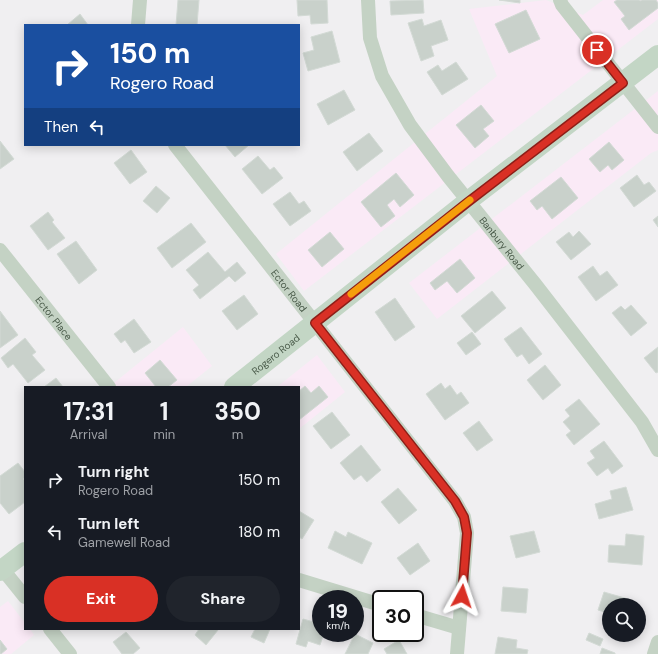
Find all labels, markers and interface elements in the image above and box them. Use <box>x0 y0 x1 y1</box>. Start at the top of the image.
pin <box>580 33 614 67</box>
text: 150 m <box>110 35 190 72</box>
icon: arrive <box>586 39 608 61</box>
icon: right <box>44 40 96 92</box>
text: Rogero Road <box>110 71 214 95</box>
icon: left <box>86 116 108 138</box>
text: Then <box>44 117 78 137</box>
street label: Banbury Road <box>477 214 527 272</box>
street label: Ector Road <box>269 266 310 314</box>
street label: Ector Place <box>33 294 76 343</box>
street label: Rogero Road <box>249 331 302 377</box>
text: 17:31 <box>63 396 114 427</box>
text: 1 <box>160 396 169 427</box>
text: 350 <box>215 396 261 427</box>
text: Arrival <box>70 426 108 443</box>
text: min <box>153 426 175 443</box>
text: m <box>232 426 243 443</box>
text: Turn right <box>78 462 149 482</box>
icon: right <box>44 469 66 491</box>
text: 150 m <box>239 470 280 490</box>
text: Rogero Road <box>78 482 153 499</box>
text: Turn left <box>78 514 139 534</box>
icon: left <box>44 521 66 543</box>
text: 180 m <box>239 522 280 542</box>
text: Gamewell Road <box>78 534 170 551</box>
position arrow <box>441 575 483 617</box>
button: Exit <box>44 576 158 622</box>
button: Share <box>166 576 280 622</box>
speed limit sign: 30 <box>372 590 424 642</box>
text: 19 <box>328 598 348 624</box>
map controls <box>602 598 646 642</box>
button: search <box>602 598 646 642</box>
text: km/h <box>326 619 350 632</box>

